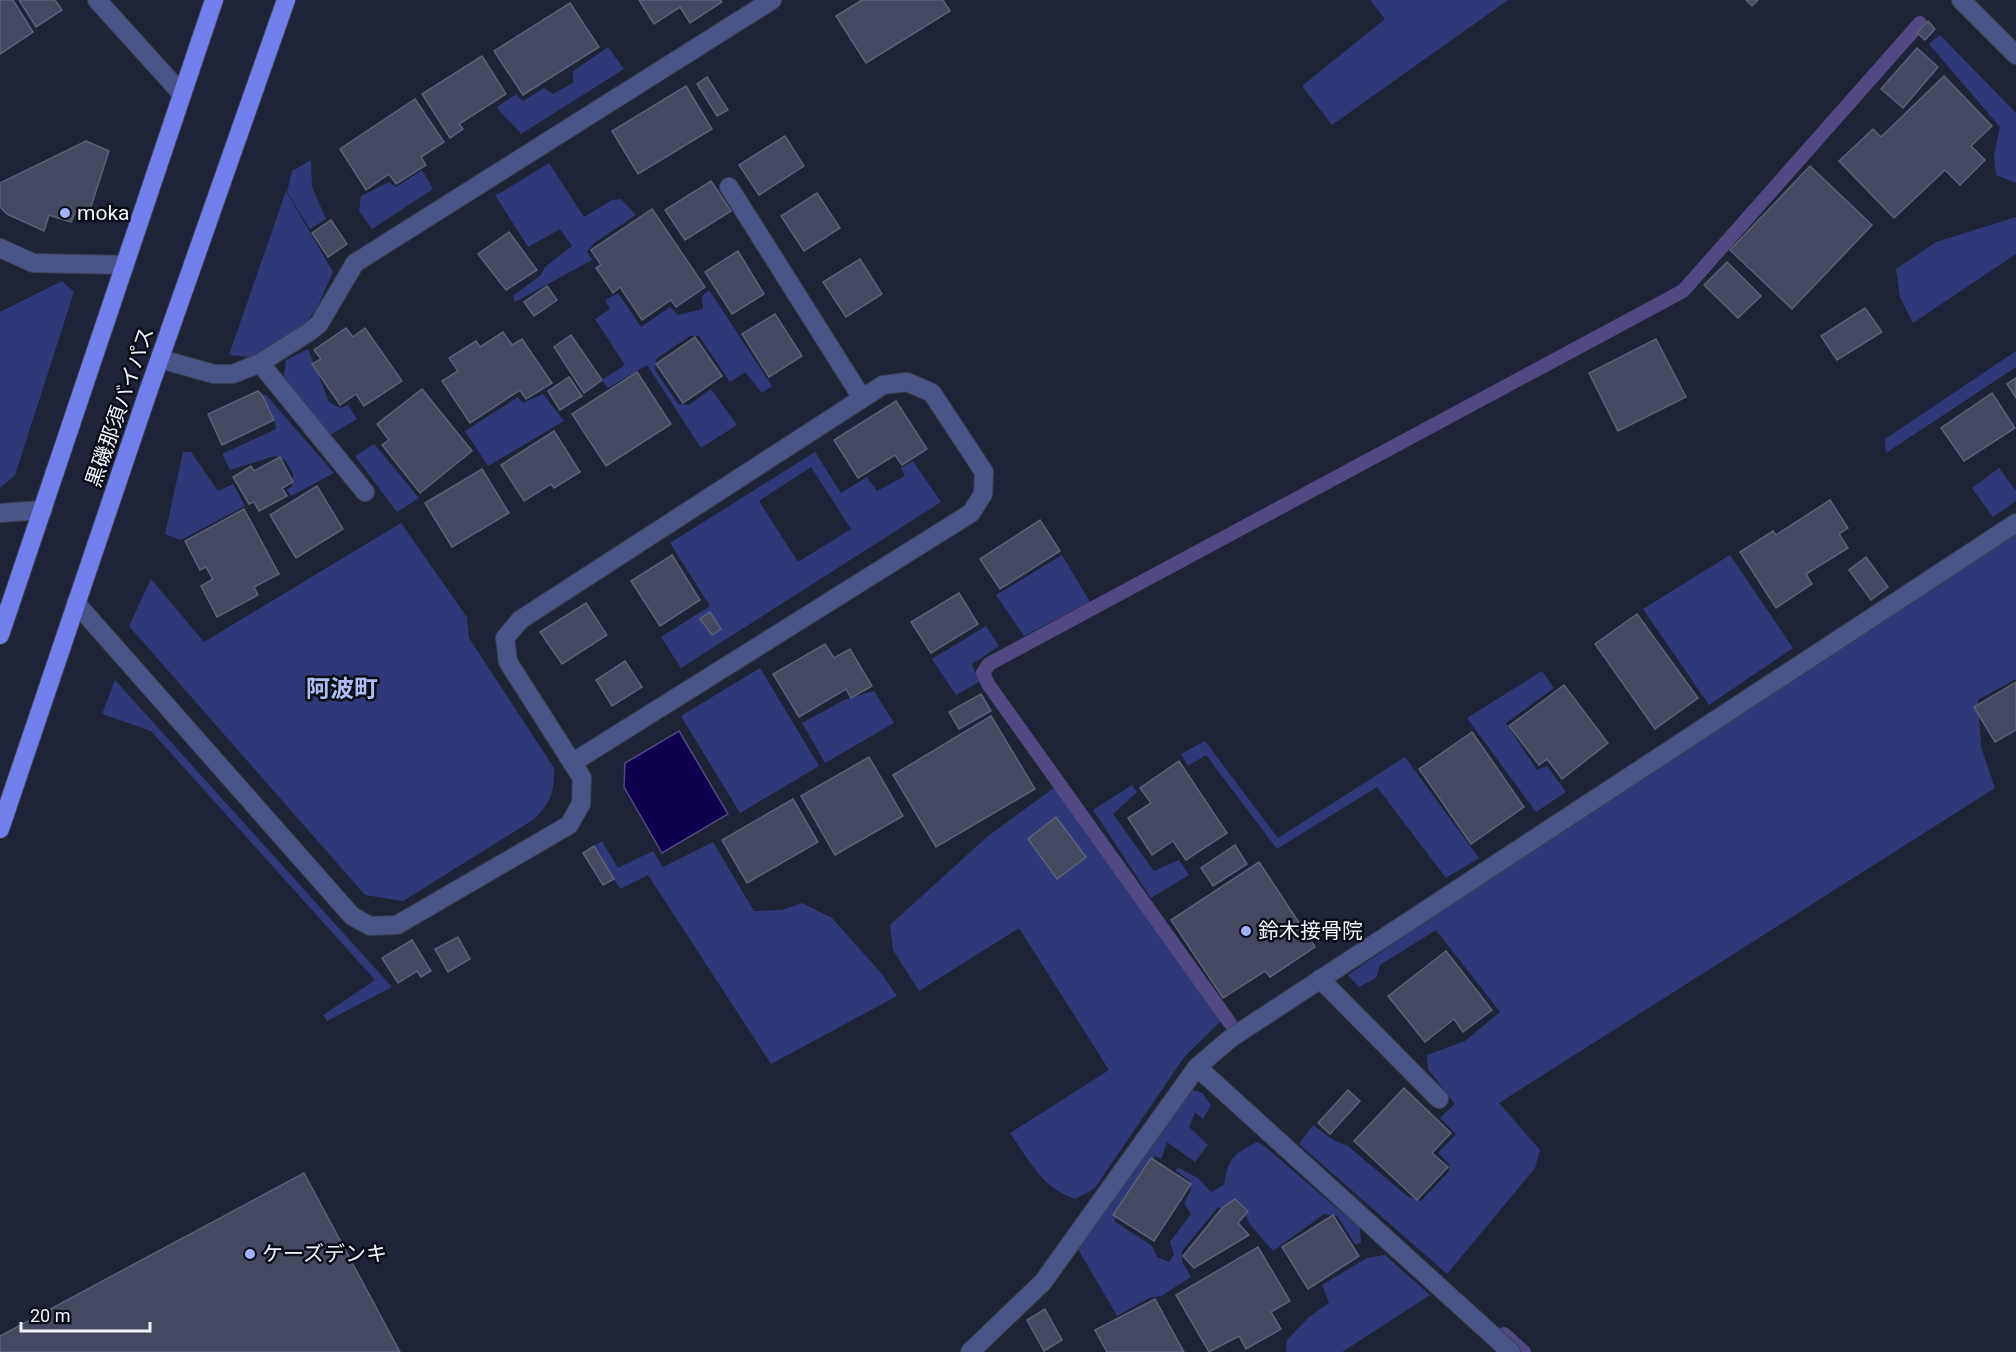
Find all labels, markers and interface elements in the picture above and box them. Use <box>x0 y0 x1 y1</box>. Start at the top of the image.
place label: moka <box>77 201 129 225</box>
marker: moka <box>58 206 72 220</box>
street label: 黒磯那須バイパス <box>81 324 159 490</box>
district label: 阿波町 <box>306 675 378 703</box>
place label: 鈴木接骨院 <box>1258 919 1363 943</box>
marker: 鈴木接骨院 <box>1239 924 1253 938</box>
place label: ケーズデンキ <box>262 1242 387 1266</box>
marker: ケーズデンキ <box>243 1247 257 1261</box>
scale bar <box>21 1295 150 1333</box>
text: 20 m <box>30 1305 70 1326</box>

